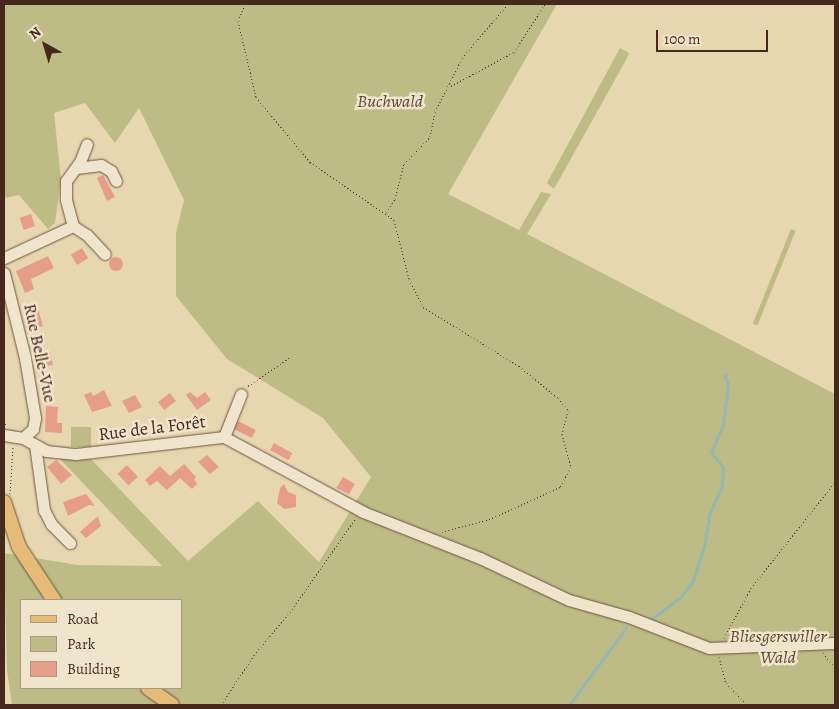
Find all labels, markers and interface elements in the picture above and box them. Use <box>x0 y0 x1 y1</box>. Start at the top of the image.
north arrow <box>20 20 70 70</box>
scale bar <box>659 20 772 52</box>
text: N <box>25 22 45 44</box>
text: 100 m <box>664 29 701 49</box>
park label: Buchwald <box>357 90 423 112</box>
street label: Rue Belle-Vue <box>19 301 61 405</box>
street label: Rue de la Forêt <box>97 411 207 445</box>
legend <box>20 599 182 689</box>
text: Road <box>67 609 98 629</box>
park label: Bliesgerswiller Wald <box>730 626 826 669</box>
text: Park <box>67 634 95 654</box>
text: Building <box>67 659 120 679</box>

